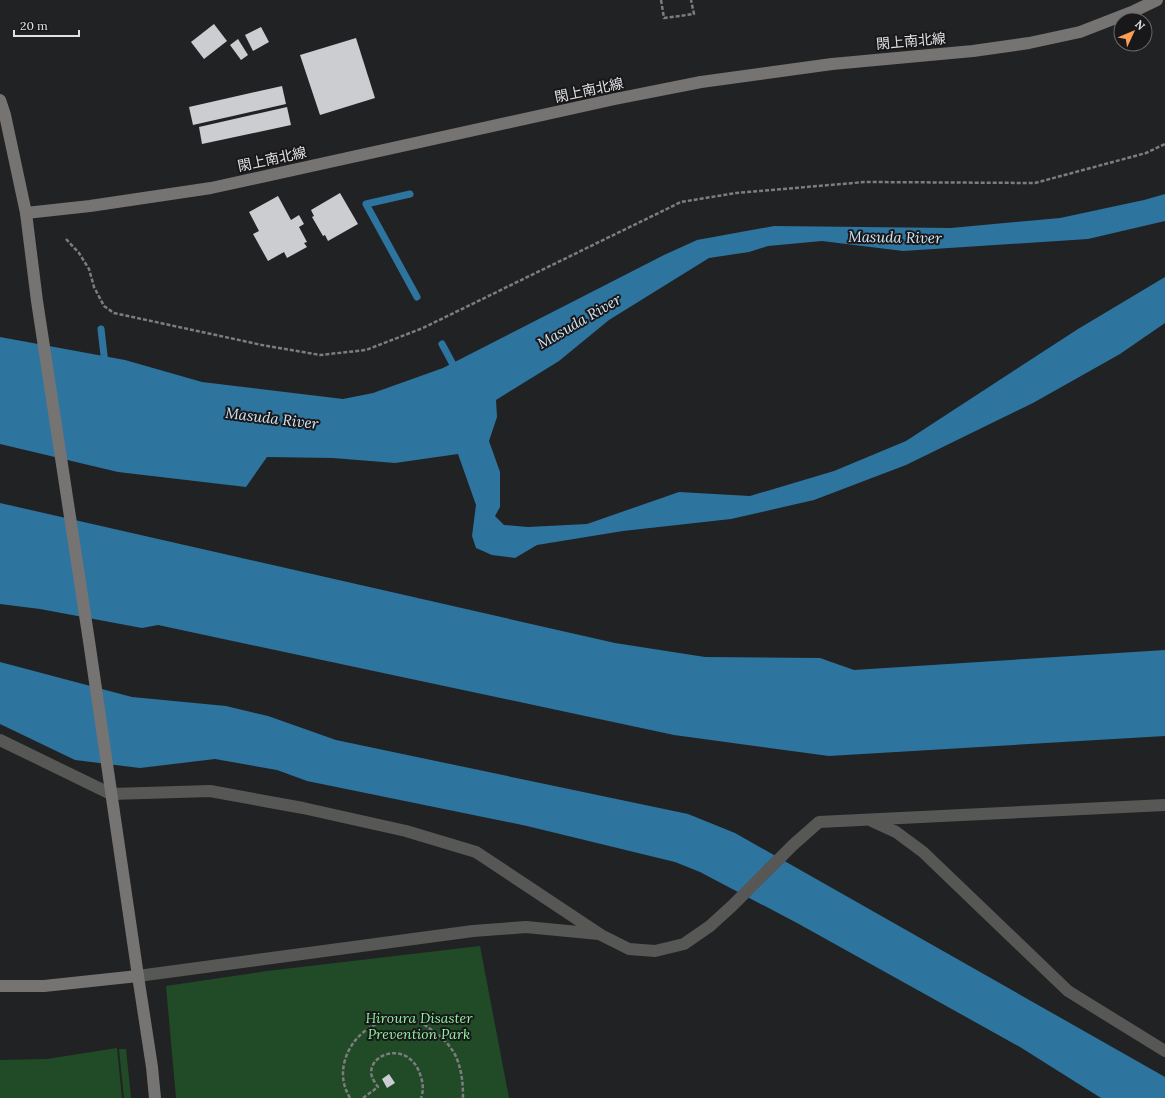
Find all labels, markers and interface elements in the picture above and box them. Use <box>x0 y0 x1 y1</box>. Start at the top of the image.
scale bar <box>14 12 79 38</box>
north arrow <box>1113 12 1153 52</box>
text: N <box>1132 17 1149 33</box>
text: 20 m <box>20 18 48 33</box>
street label: 閖上南北線 <box>875 29 947 53</box>
street label: 閖上南北線 <box>553 74 625 106</box>
street label: 閖上南北線 <box>236 143 308 175</box>
water label: Masuda River <box>848 227 942 247</box>
water label: Masuda River <box>534 289 624 353</box>
water label: Masuda River <box>224 403 320 433</box>
park label: Hiroura Disaster Prevention Park <box>365 1009 473 1043</box>

